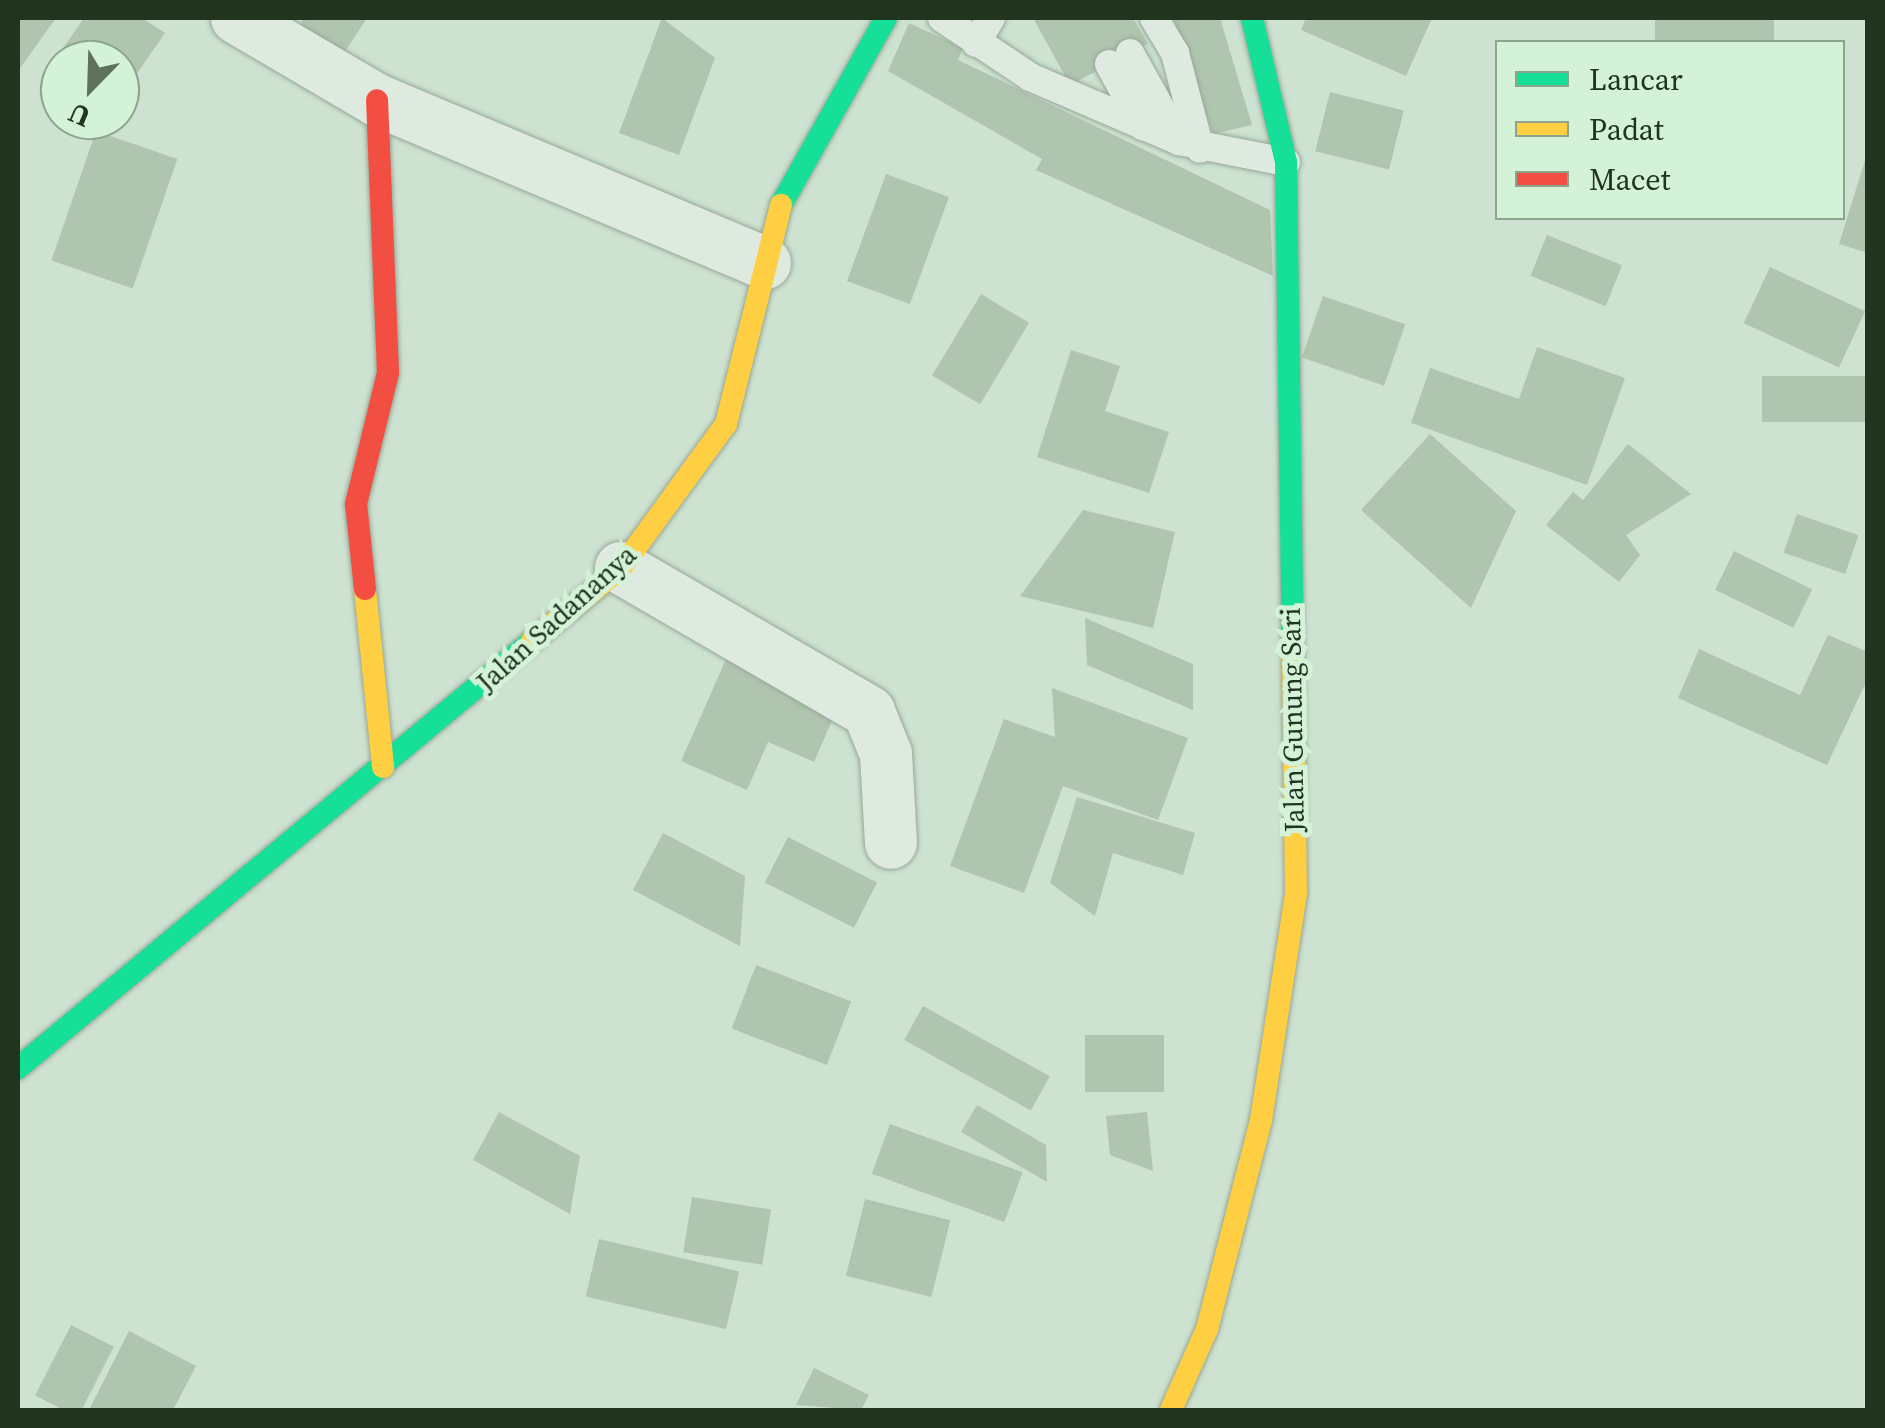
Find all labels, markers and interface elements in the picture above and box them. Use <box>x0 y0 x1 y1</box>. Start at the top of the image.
north arrow <box>40 40 140 140</box>
legend <box>1495 40 1845 220</box>
text: Lancar <box>1589 59 1683 100</box>
text: U <box>62 94 96 137</box>
text: Padat <box>1589 109 1664 150</box>
text: Macet <box>1589 159 1670 200</box>
street label: Jalan Sadananya <box>469 537 643 699</box>
street label: Jalan Gunung Sari <box>1273 607 1311 833</box>

